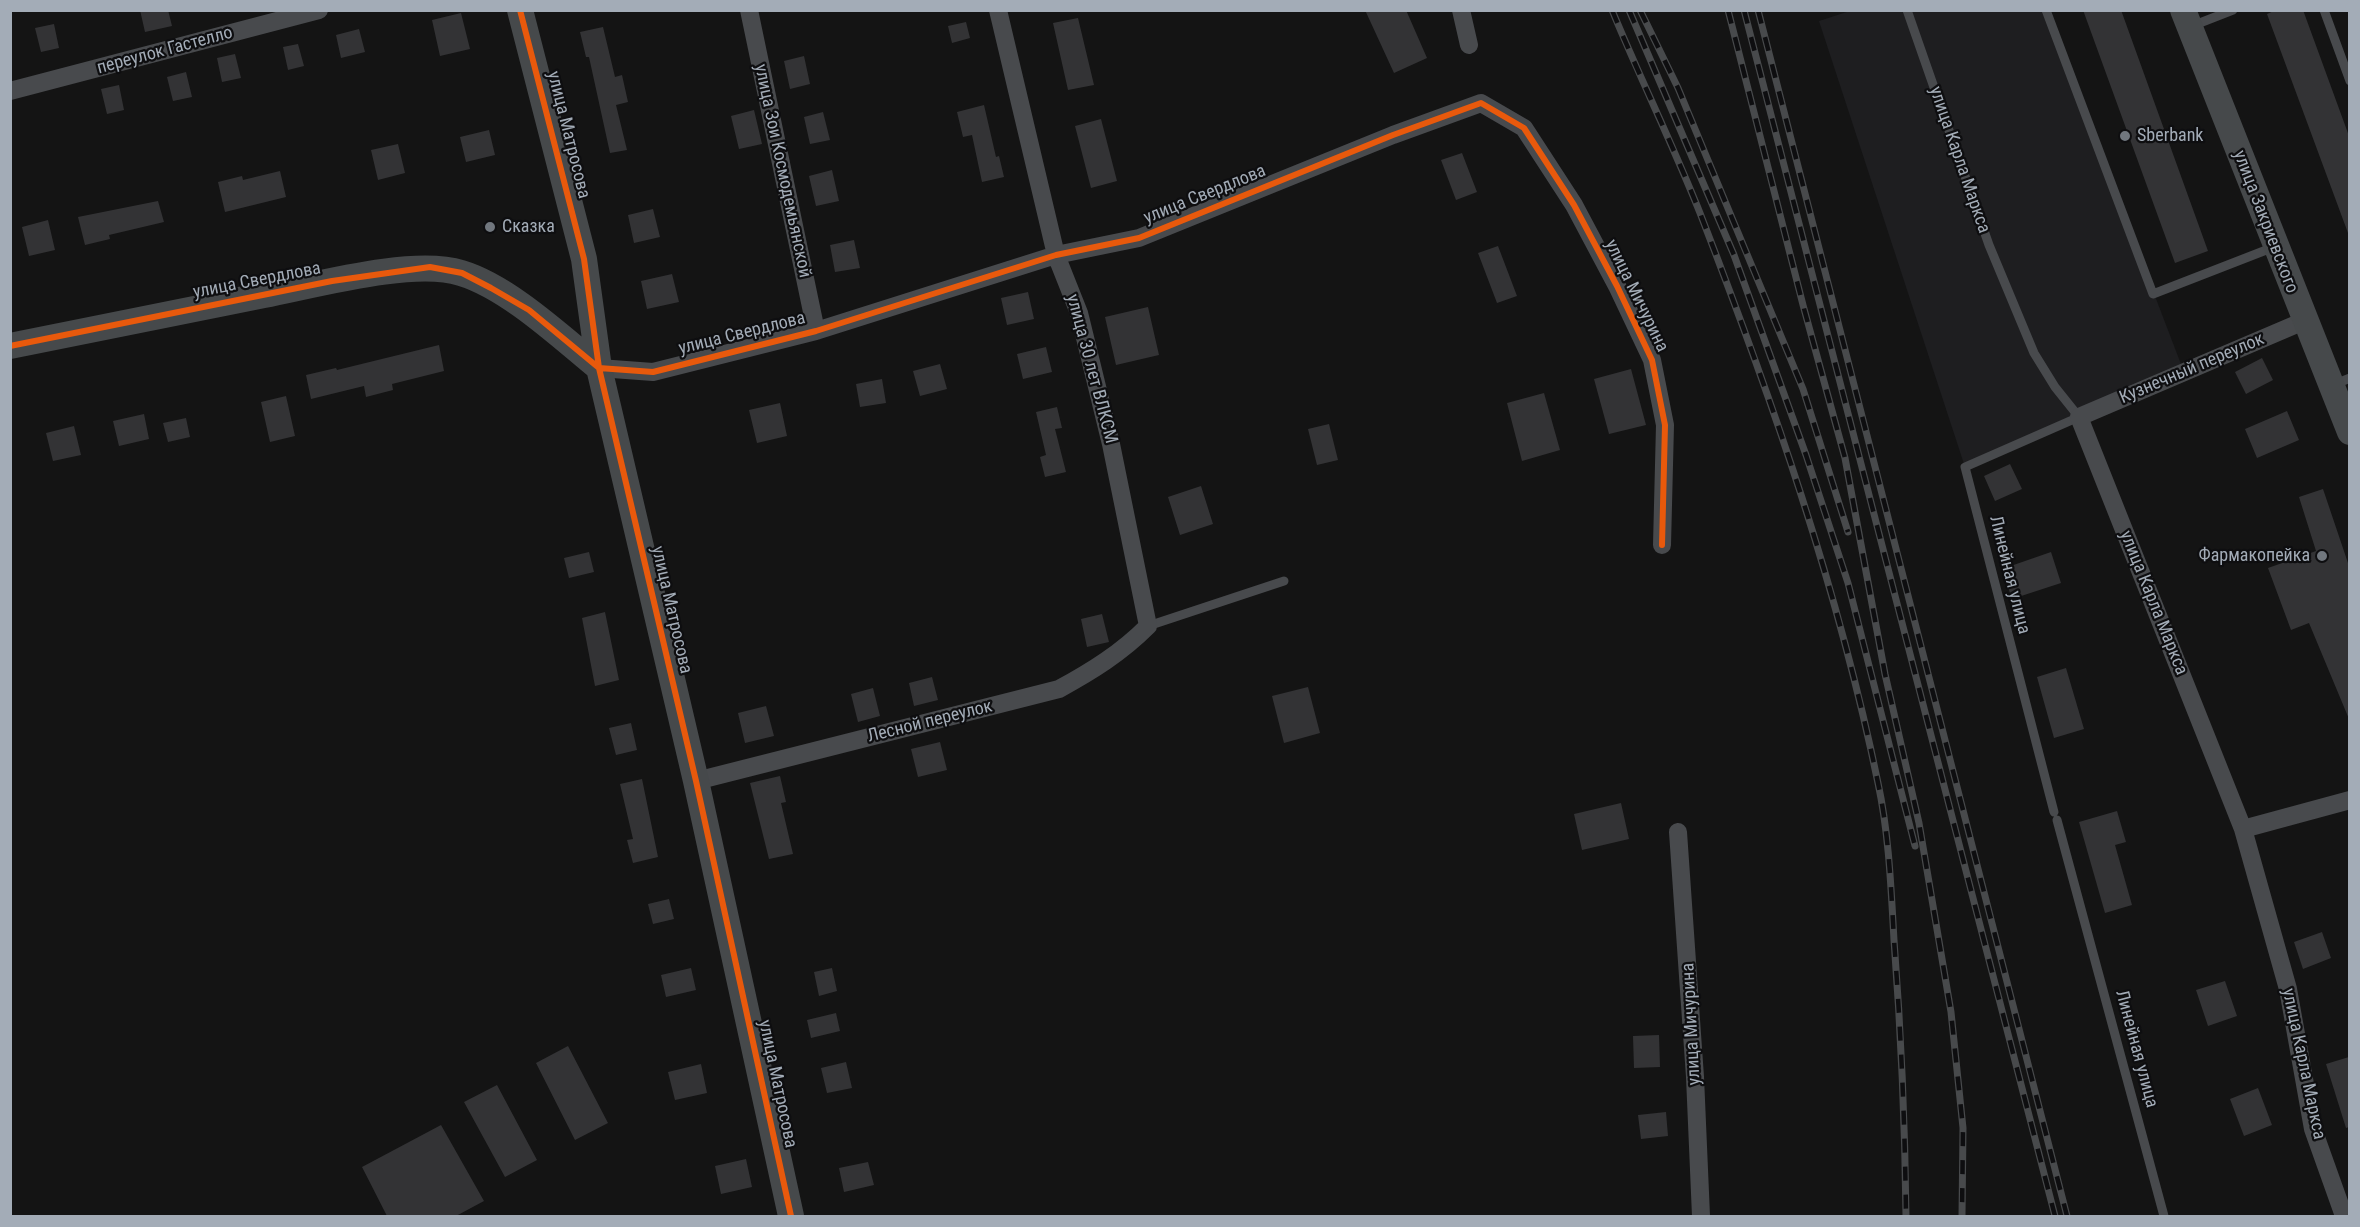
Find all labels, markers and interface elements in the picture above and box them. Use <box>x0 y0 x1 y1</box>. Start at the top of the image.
street label: переулок Гастелло <box>95 23 235 79</box>
street label: улица Зои Космодемьянской <box>749 62 815 280</box>
street label: улица Матросова <box>542 69 594 201</box>
street label: улица Карла Маркса <box>1924 84 1994 236</box>
place label: Sberbank <box>2137 125 2203 147</box>
marker: Sberbank <box>2118 129 2132 143</box>
street label: улица Закриевского <box>2228 148 2302 296</box>
street label: улица Свердлова <box>1141 161 1269 229</box>
place label: Сказка <box>502 216 555 238</box>
marker: Сказка <box>483 220 497 234</box>
street label: улица Мичурина <box>1599 236 1673 356</box>
street label: улица Свердлова <box>191 258 323 304</box>
street label: улица 30 лет ВЛКСМ <box>1061 292 1121 446</box>
street label: улица Свердлова <box>676 308 808 360</box>
street label: Кузнечный переулок <box>2116 329 2268 409</box>
street label: Линейная улица <box>1984 514 2034 636</box>
street label: улица Карла Маркса <box>2114 528 2192 678</box>
street label: улица Матросова <box>646 544 696 676</box>
place label: Фармакопейка <box>2199 545 2310 567</box>
marker: Фармакопейка <box>2315 549 2329 563</box>
street label: Лесной переулок <box>865 696 995 748</box>
street label: улица Мичурина <box>1678 962 1706 1086</box>
street label: улица Карла Маркса <box>2276 987 2330 1141</box>
street label: Линейная улица <box>2110 988 2162 1110</box>
street label: улица Матросова <box>753 1018 801 1150</box>

